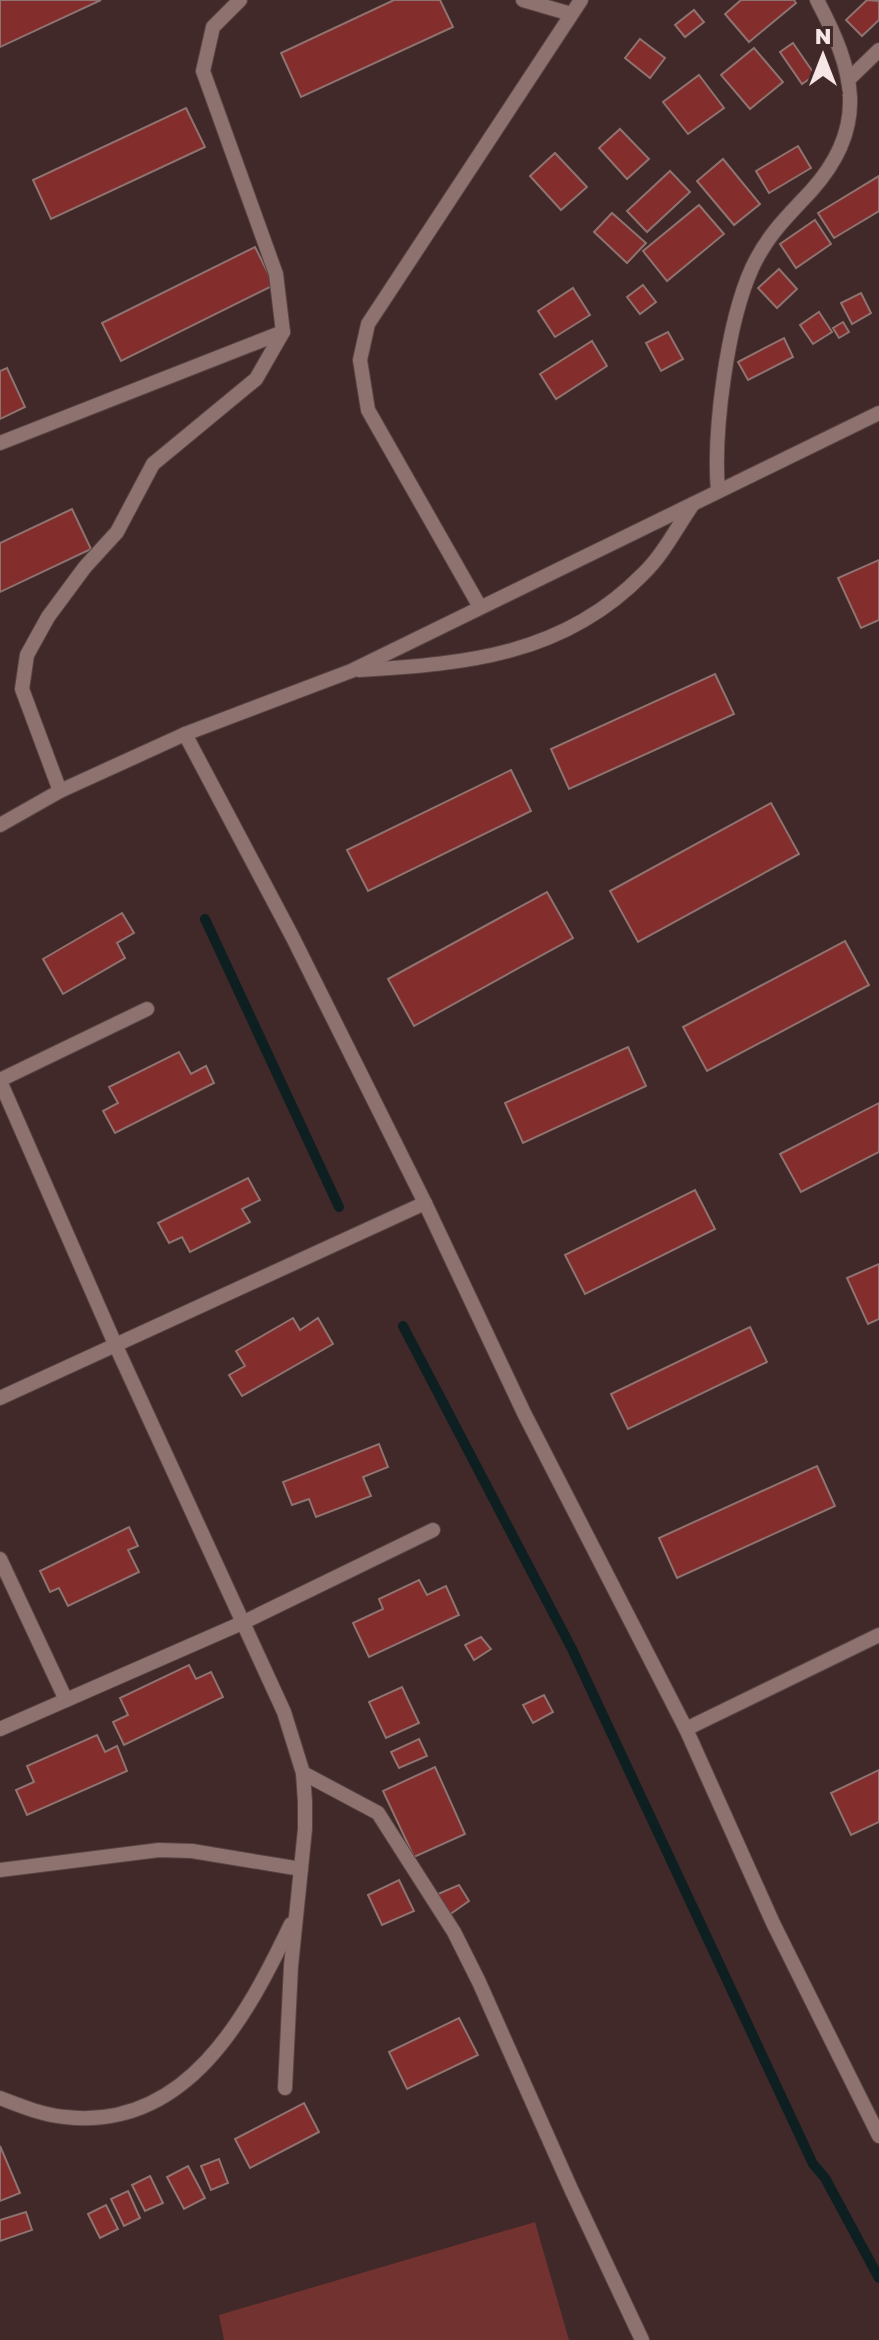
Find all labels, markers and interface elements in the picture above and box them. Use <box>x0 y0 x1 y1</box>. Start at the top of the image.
north arrow <box>783 16 863 96</box>
text: N <box>815 22 831 49</box>

